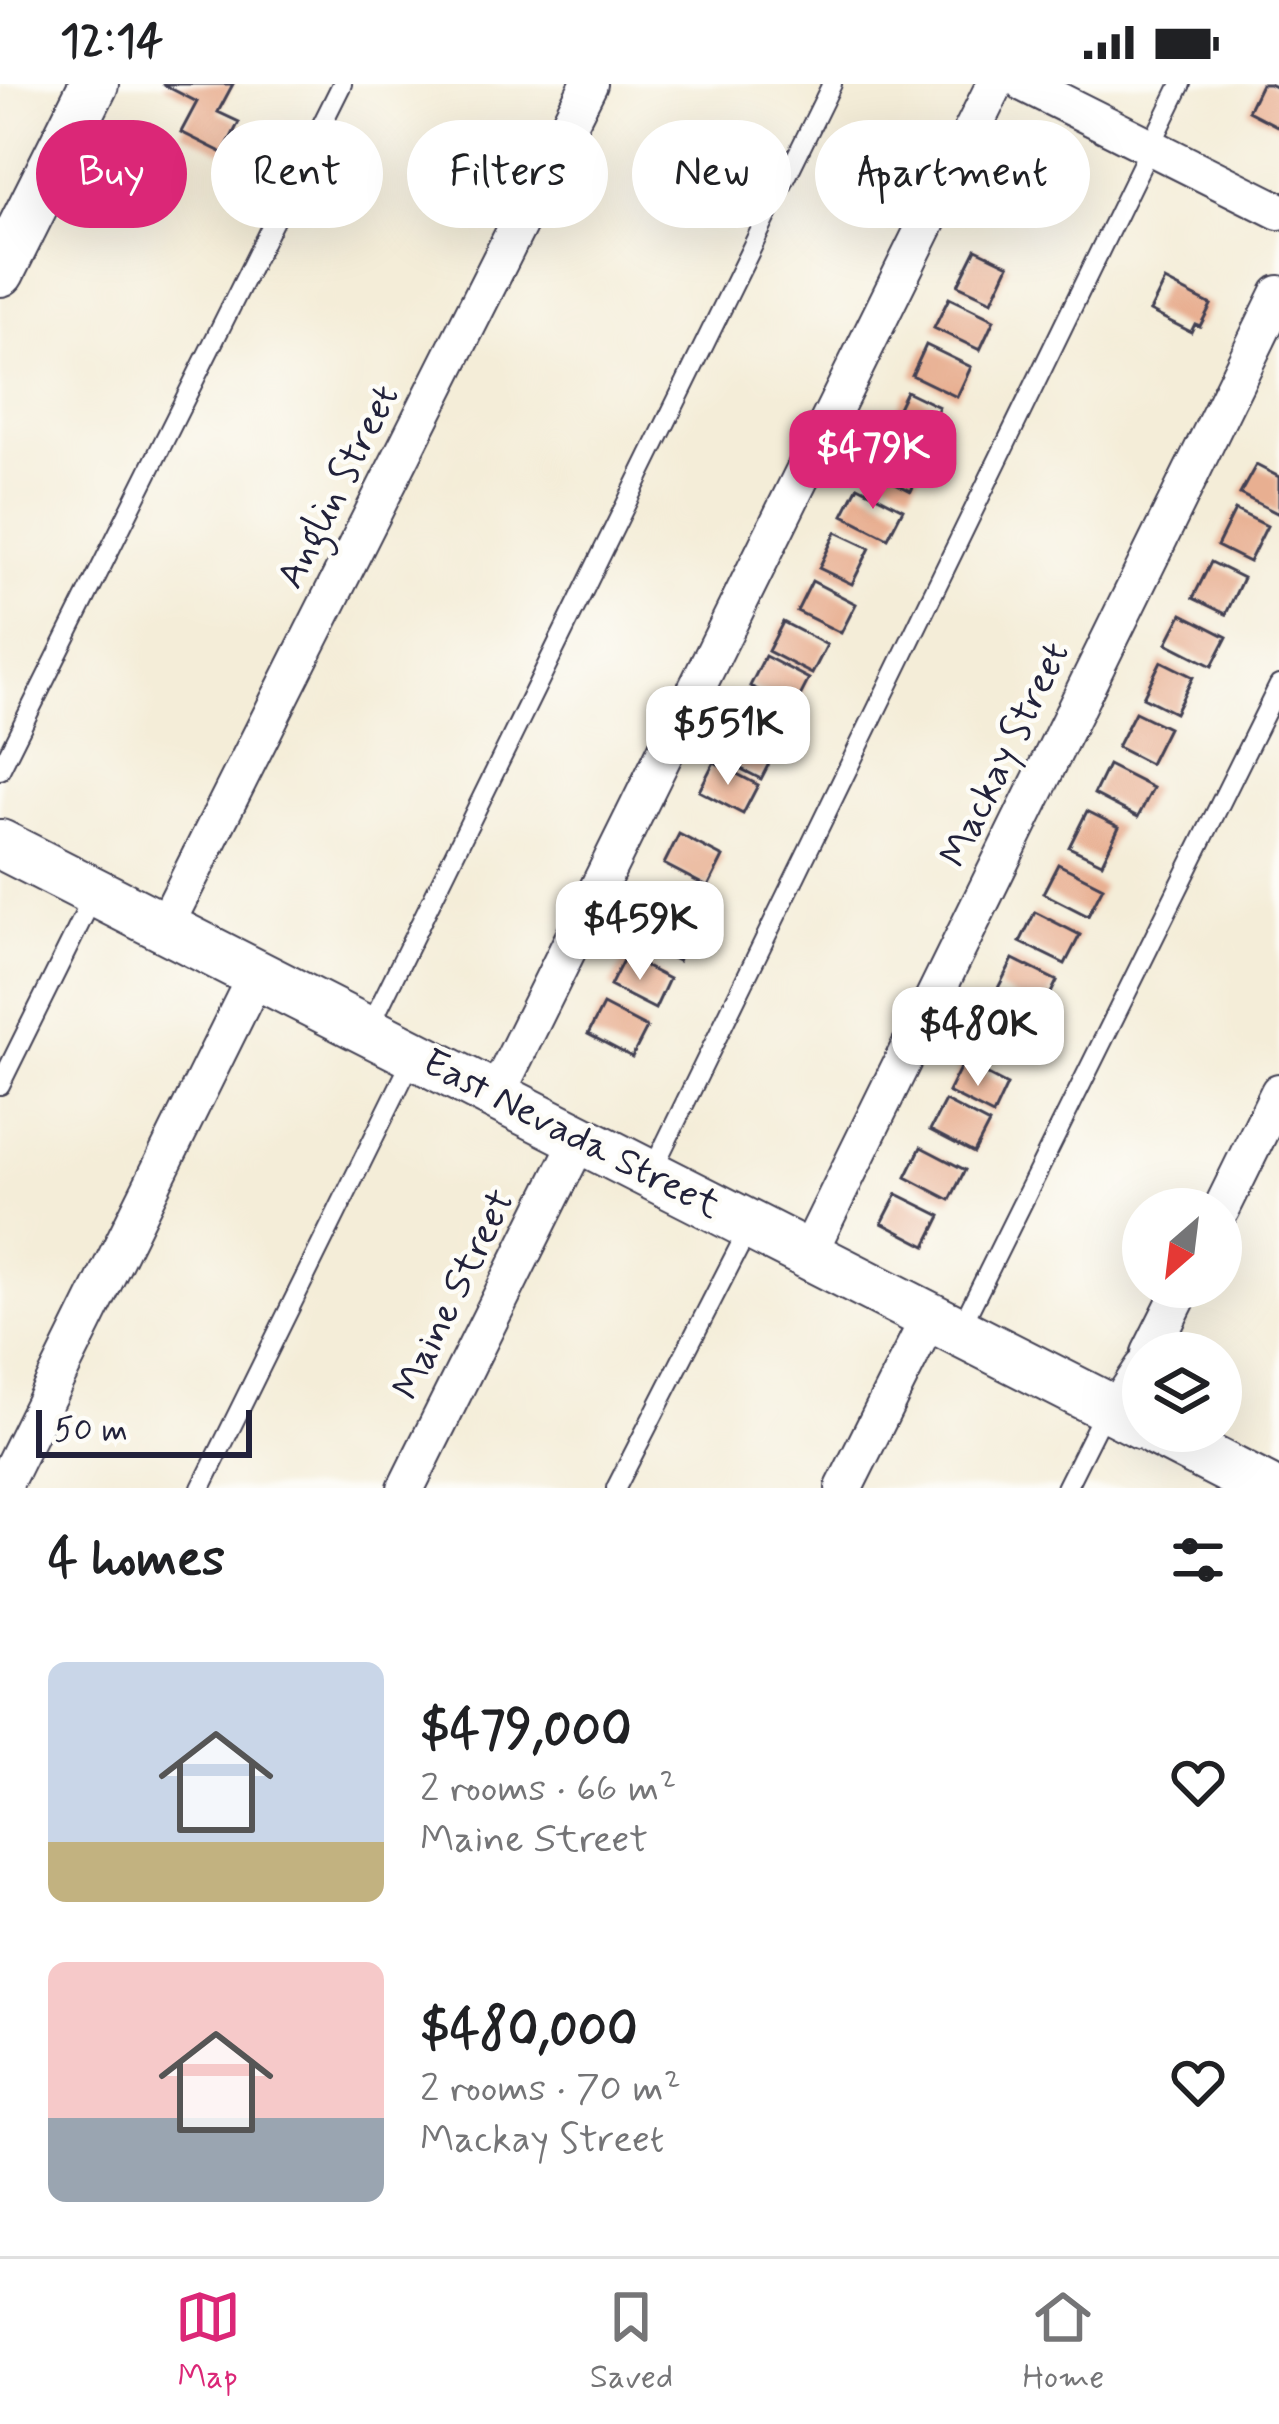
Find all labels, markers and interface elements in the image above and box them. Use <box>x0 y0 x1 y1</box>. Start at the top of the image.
text: 12:14 <box>60 13 163 72</box>
chip: Buy <box>36 120 187 228</box>
chip: Rent <box>211 120 383 228</box>
chip: Filters <box>407 120 608 228</box>
chip: New <box>632 120 791 228</box>
chip: Apartment <box>815 120 1090 228</box>
street label: Anglin Street <box>266 376 415 599</box>
pin: $479K <box>789 410 957 512</box>
text: $479K <box>816 423 930 474</box>
street label: Mackay Street <box>930 634 1082 876</box>
pin: $551K <box>644 686 812 788</box>
text: $551K <box>673 699 783 750</box>
pin: $459K <box>556 881 724 983</box>
text: $459K <box>583 894 697 945</box>
pin: $480K <box>894 987 1062 1089</box>
text: $480K <box>919 1000 1037 1051</box>
street label: East Nevada Street <box>414 1038 729 1232</box>
street label: Maine Street <box>382 1181 528 1409</box>
north arrow <box>1122 1188 1242 1308</box>
map controls <box>1122 1188 1242 1452</box>
button: layers <box>1122 1332 1242 1452</box>
scale bar <box>36 1404 252 1457</box>
text: 50 m <box>54 1409 128 1453</box>
text: 4 homes <box>48 1527 225 1593</box>
icon: filters <box>1165 1527 1231 1593</box>
text: $479,000 <box>420 1698 632 1764</box>
icon: home <box>144 1710 288 1854</box>
icon: heart <box>1165 1749 1231 1815</box>
text: 2 rooms · 66 m² <box>420 1764 676 1815</box>
text: Maine Street <box>420 1815 648 1866</box>
text: $480,000 <box>420 1998 638 2064</box>
icon: home <box>144 2010 288 2154</box>
icon: heart <box>1165 2049 1231 2115</box>
text: 2 rooms · 70 m² <box>420 2064 681 2115</box>
text: Mackay Street <box>420 2115 664 2166</box>
tab: Map <box>175 2284 241 2400</box>
tab: Saved <box>590 2284 673 2400</box>
tab: Home <box>1022 2284 1104 2400</box>

